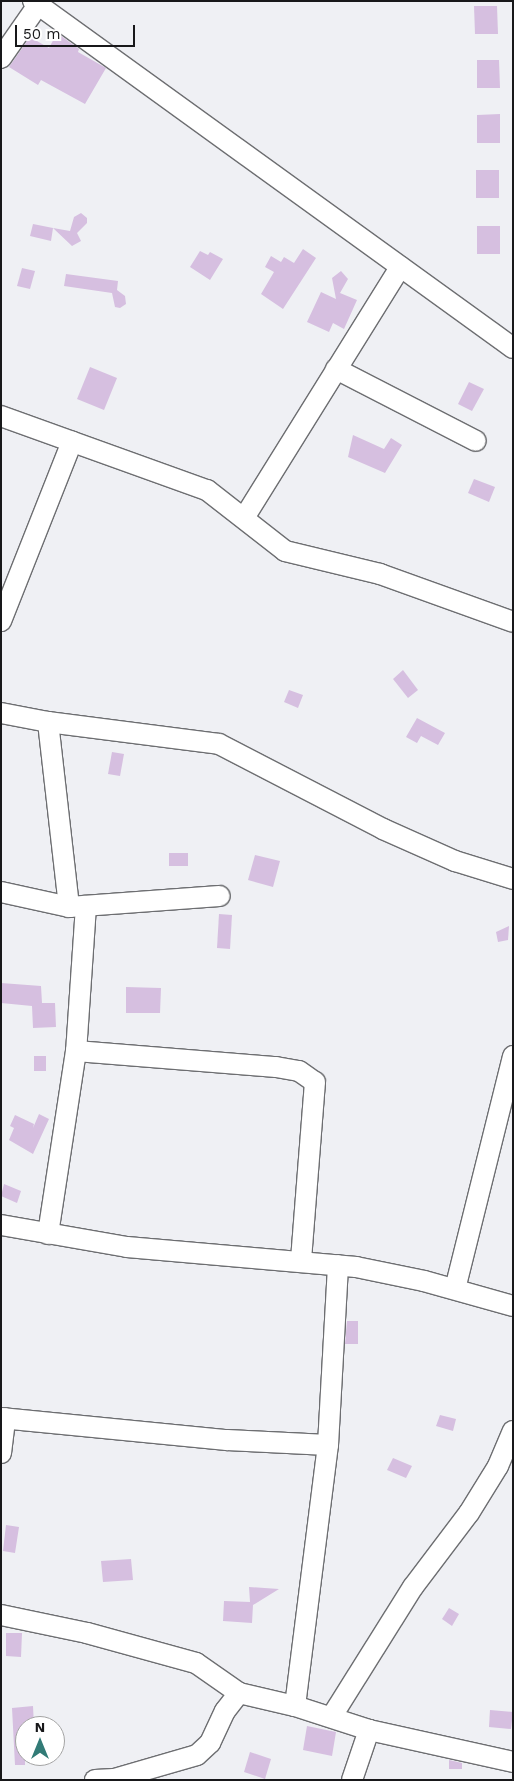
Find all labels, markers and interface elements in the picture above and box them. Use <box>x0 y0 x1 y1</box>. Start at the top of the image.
scale bar <box>18 15 138 47</box>
text: 50 m <box>23 25 60 43</box>
north arrow <box>15 1716 65 1766</box>
text: N <box>35 1719 45 1735</box>

